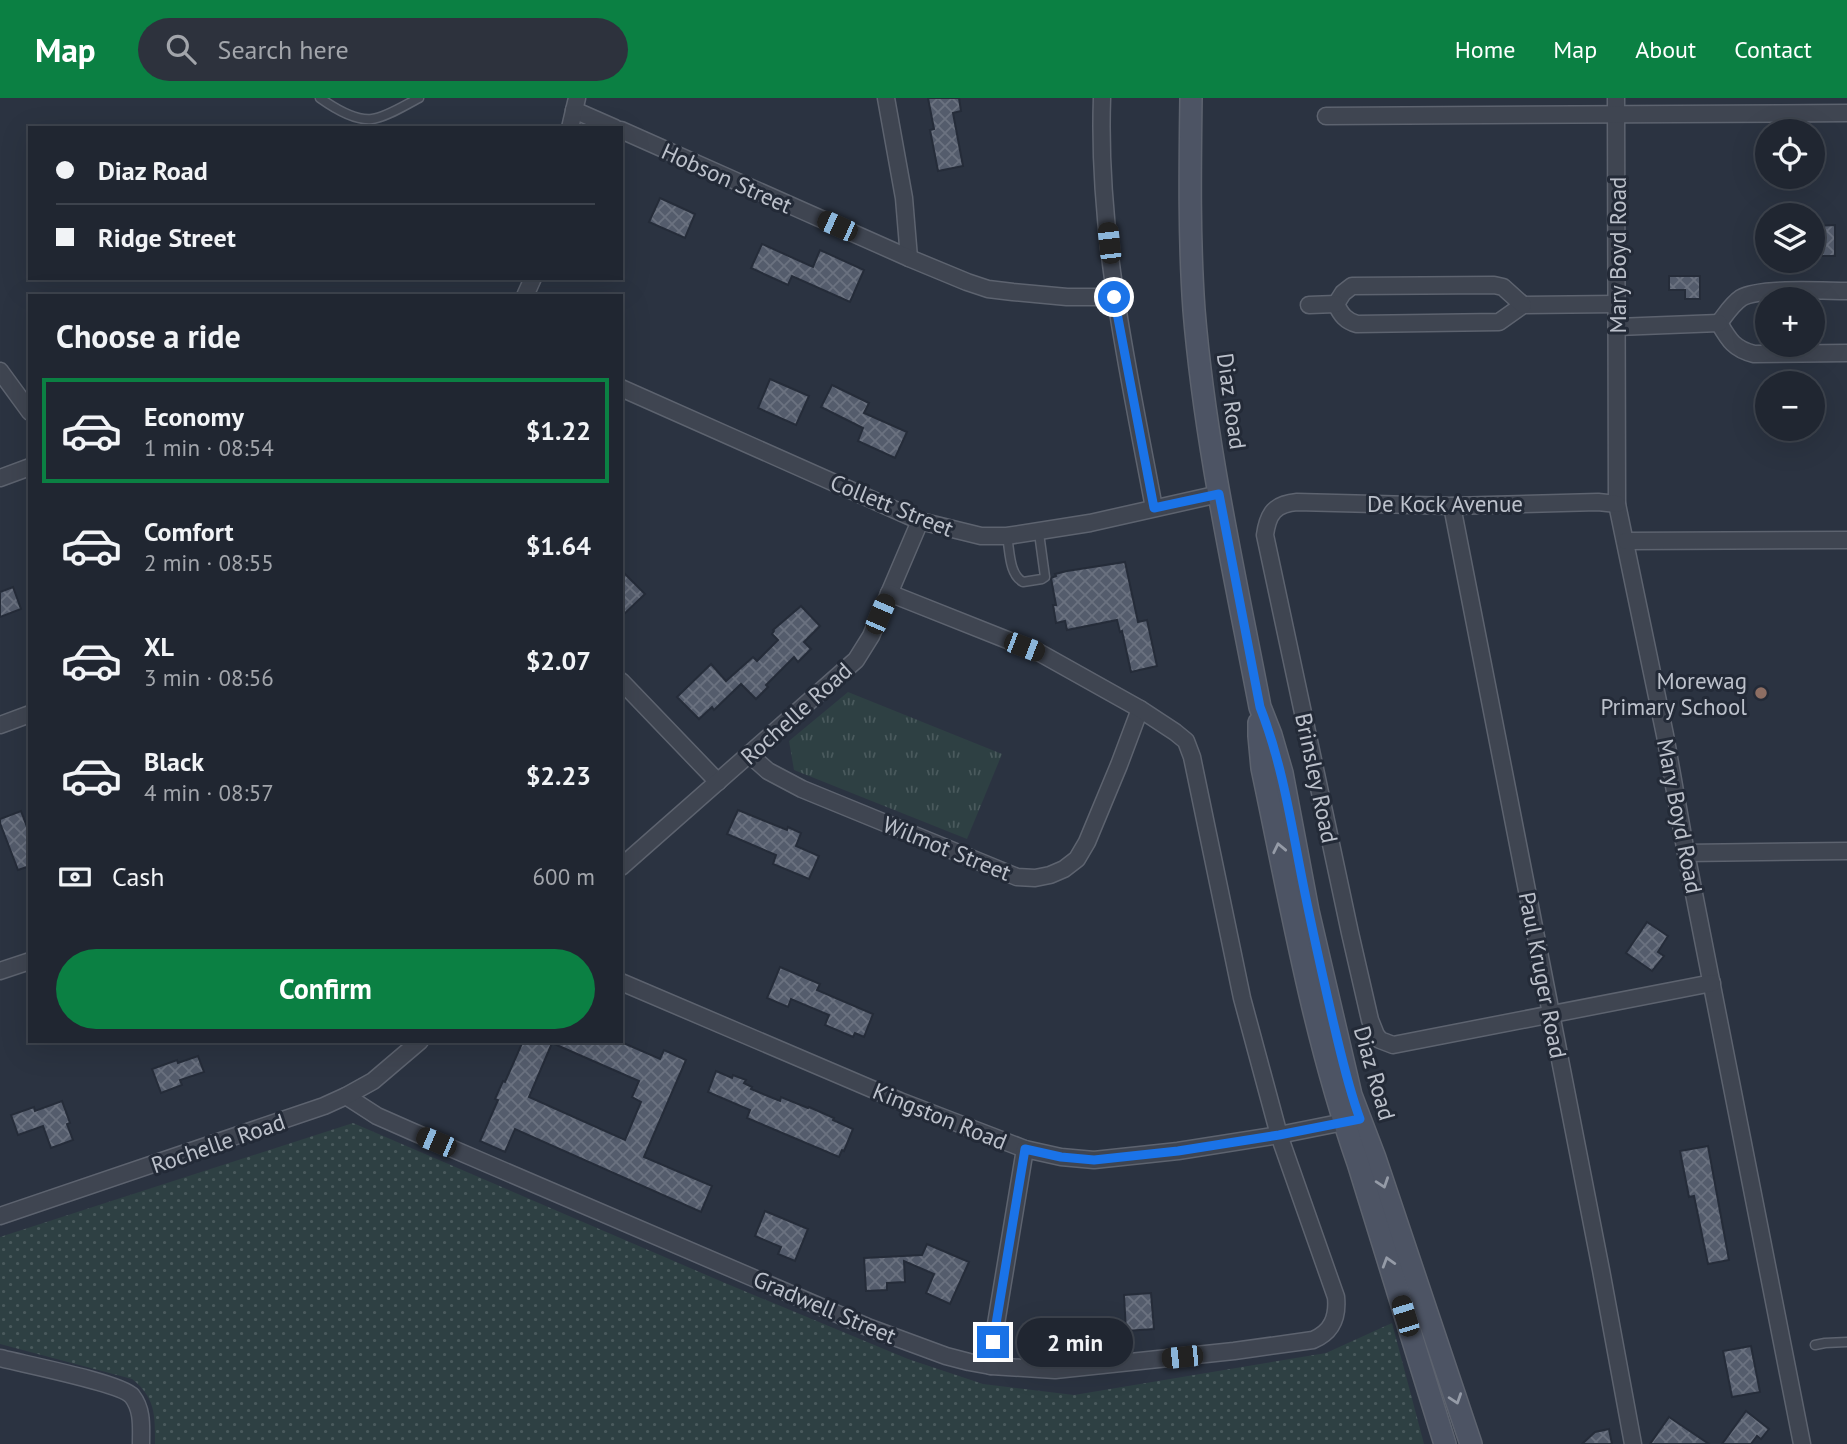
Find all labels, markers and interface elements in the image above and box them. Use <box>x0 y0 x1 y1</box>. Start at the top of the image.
search box <box>138 18 628 81</box>
text: Map <box>35 28 96 71</box>
icon: search <box>162 30 200 68</box>
text: Search here <box>218 33 349 66</box>
text: Home <box>1455 34 1515 65</box>
text: Map <box>1553 34 1597 65</box>
text: About <box>1635 34 1696 65</box>
text: Contact <box>1734 34 1812 65</box>
map controls <box>1755 119 1825 441</box>
button: locate <box>1755 119 1825 189</box>
street label: Hobson Street <box>657 136 797 220</box>
text: Diaz Road <box>98 154 208 187</box>
street label: Mary Boyd Road <box>1603 177 1632 333</box>
button: layers <box>1755 203 1825 273</box>
car <box>814 208 861 244</box>
text: Ridge Street <box>98 221 236 254</box>
car <box>1097 221 1122 265</box>
route start <box>1098 281 1130 313</box>
button: + <box>1755 287 1825 357</box>
text: Choose a ride <box>56 315 241 357</box>
street label: Diaz Road <box>1211 351 1253 451</box>
button: − <box>1755 371 1825 441</box>
icon: car <box>60 399 123 462</box>
text: Economy <box>144 400 244 433</box>
text: $1.22 <box>526 414 591 447</box>
text: 1 min · 08:54 <box>144 433 274 462</box>
street label: Collett Street <box>826 467 958 543</box>
street label: De Kock Avenue <box>1367 489 1523 518</box>
icon: car <box>60 514 123 577</box>
text: Comfort <box>144 515 234 548</box>
text: $1.64 <box>526 529 591 562</box>
text: 2 min · 08:55 <box>144 548 274 577</box>
car <box>863 591 898 637</box>
icon: car <box>60 629 123 692</box>
text: XL <box>144 630 174 663</box>
car <box>1001 630 1048 664</box>
text: $2.07 <box>526 644 591 677</box>
street label: Rochelle Road <box>734 656 858 770</box>
text: 3 min · 08:56 <box>144 663 274 692</box>
place label: Morewag Primary School <box>1600 666 1747 721</box>
marker: Morewag Primary School <box>1753 685 1769 701</box>
street label: Brinsley Road <box>1289 710 1345 846</box>
street label: Mary Boyd Road <box>1651 736 1709 896</box>
icon: car <box>60 744 123 807</box>
text: Black <box>144 745 204 778</box>
text: $2.23 <box>526 759 591 792</box>
text: 4 min · 08:57 <box>144 778 274 807</box>
street label: Wilmot Street <box>879 809 1015 887</box>
one-way arrow <box>1273 842 1288 854</box>
icon: cash <box>56 858 94 896</box>
text: Cash <box>112 860 164 893</box>
text: 600 m <box>533 862 595 891</box>
street label: Paul Kruger Road <box>1513 889 1573 1061</box>
button: Confirm <box>56 949 595 1029</box>
street label: Diaz Road <box>1348 1022 1402 1124</box>
street label: Kingston Road <box>869 1076 1011 1156</box>
street label: Rochelle Road <box>147 1107 289 1179</box>
car <box>413 1124 460 1160</box>
one-way arrow <box>1375 1177 1389 1189</box>
one-way arrow <box>1382 1256 1397 1268</box>
street label: Gradwell Street <box>749 1264 901 1350</box>
car <box>1389 1293 1422 1339</box>
callout: 2 min <box>1018 1318 1133 1366</box>
route end <box>977 1326 1009 1358</box>
text: 2 min <box>1047 1328 1103 1357</box>
car <box>1161 1344 1204 1370</box>
one-way arrow <box>1448 1392 1462 1405</box>

